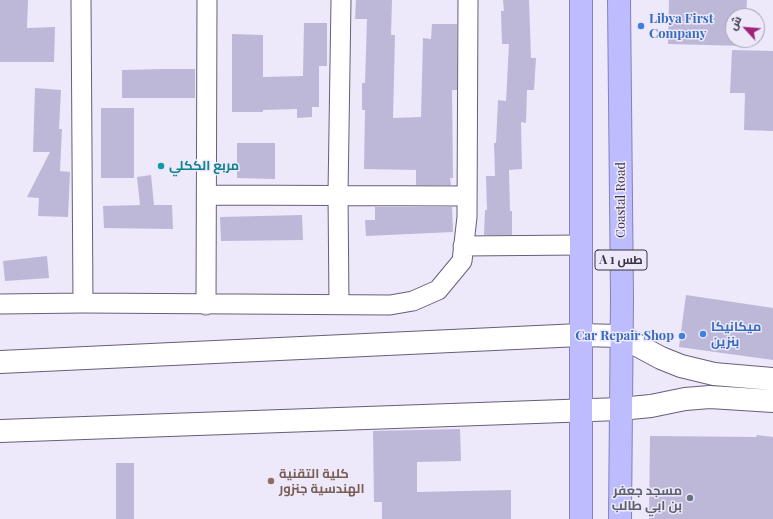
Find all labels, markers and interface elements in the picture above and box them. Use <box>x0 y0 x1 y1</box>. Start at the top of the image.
north arrow <box>725 8 765 48</box>
place label: Libya First Company <box>649 11 713 42</box>
text: ش <box>725 13 745 33</box>
marker: Libya First Company <box>636 21 646 31</box>
place label: مربع الككلي <box>169 158 239 174</box>
marker: مربع الككلي <box>156 161 166 171</box>
street label: Coastal Road <box>613 162 629 238</box>
road number: A 1 طس <box>595 250 647 270</box>
place label: ميكانيكا بنزين <box>711 319 761 350</box>
place label: Car Repair Shop <box>575 328 674 344</box>
marker: ميكانيكا بنزين <box>698 329 708 339</box>
marker: Car Repair Shop <box>677 331 687 341</box>
place label: كلية التقنية الهندسية جنزور <box>279 466 365 497</box>
marker: كلية التقنية الهندسية جنزور <box>266 476 276 486</box>
place label: مسجد جعفر بن ابي طالب <box>612 483 682 514</box>
marker: مسجد جعفر بن ابي طالب <box>685 493 695 503</box>

